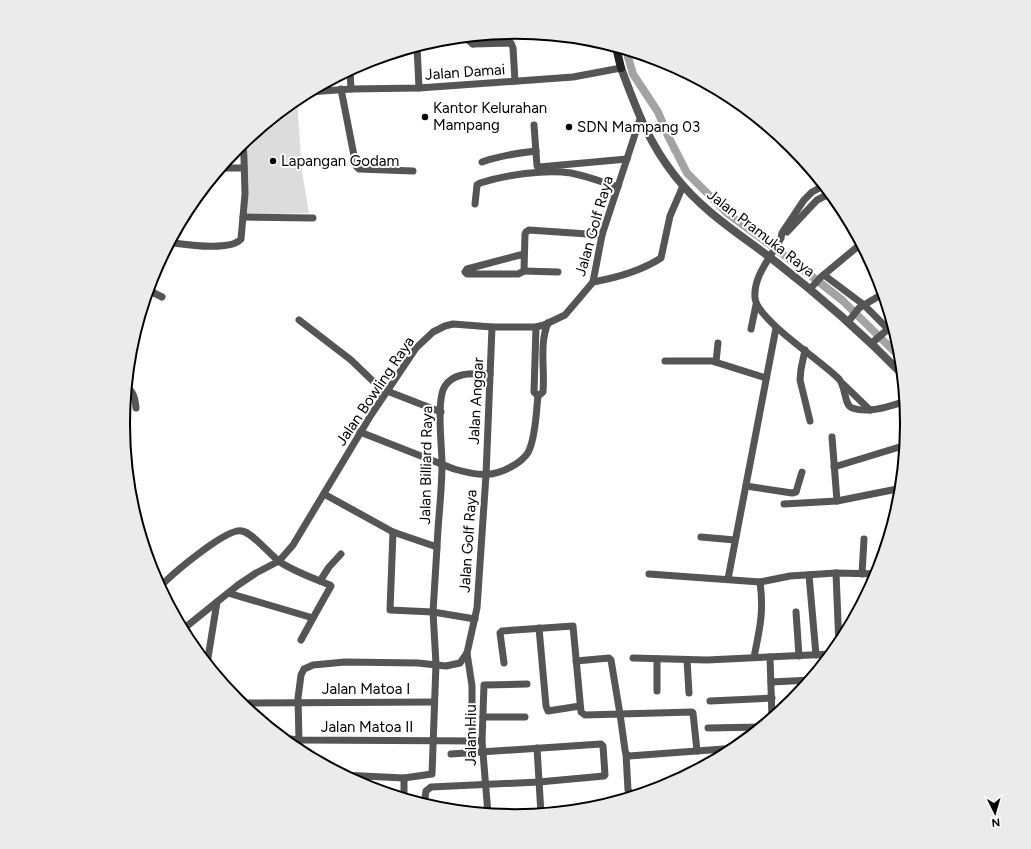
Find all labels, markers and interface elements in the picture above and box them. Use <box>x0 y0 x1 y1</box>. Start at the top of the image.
street label: Jalan Damai <box>424 60 506 84</box>
place label: Kantor Kelurahan Mampang <box>433 99 547 134</box>
marker: Kantor Kelurahan Mampang <box>420 112 430 122</box>
place label: SDN Mampang 03 <box>577 118 700 136</box>
marker: SDN Mampang 03 <box>564 122 574 132</box>
place label: Lapangan Godam <box>281 152 399 170</box>
marker: Lapangan Godam <box>268 156 278 166</box>
street label: Jalan Golf Raya <box>571 174 617 278</box>
street label: Jalan Pramuka Raya <box>704 185 818 281</box>
street label: Jalan Bowling Raya <box>332 333 418 449</box>
street label: Jalan Anggar <box>465 357 487 445</box>
street label: Jalan Billiard Raya <box>416 406 436 524</box>
street label: Jalan Golf Raya <box>455 489 481 593</box>
street label: Jalan Matoa I <box>322 680 410 698</box>
street label: Jalan Hiu <box>462 704 480 766</box>
street label: Jalan Matoa II <box>321 718 413 736</box>
north arrow <box>975 793 1015 833</box>
text: N <box>991 816 1001 829</box>

